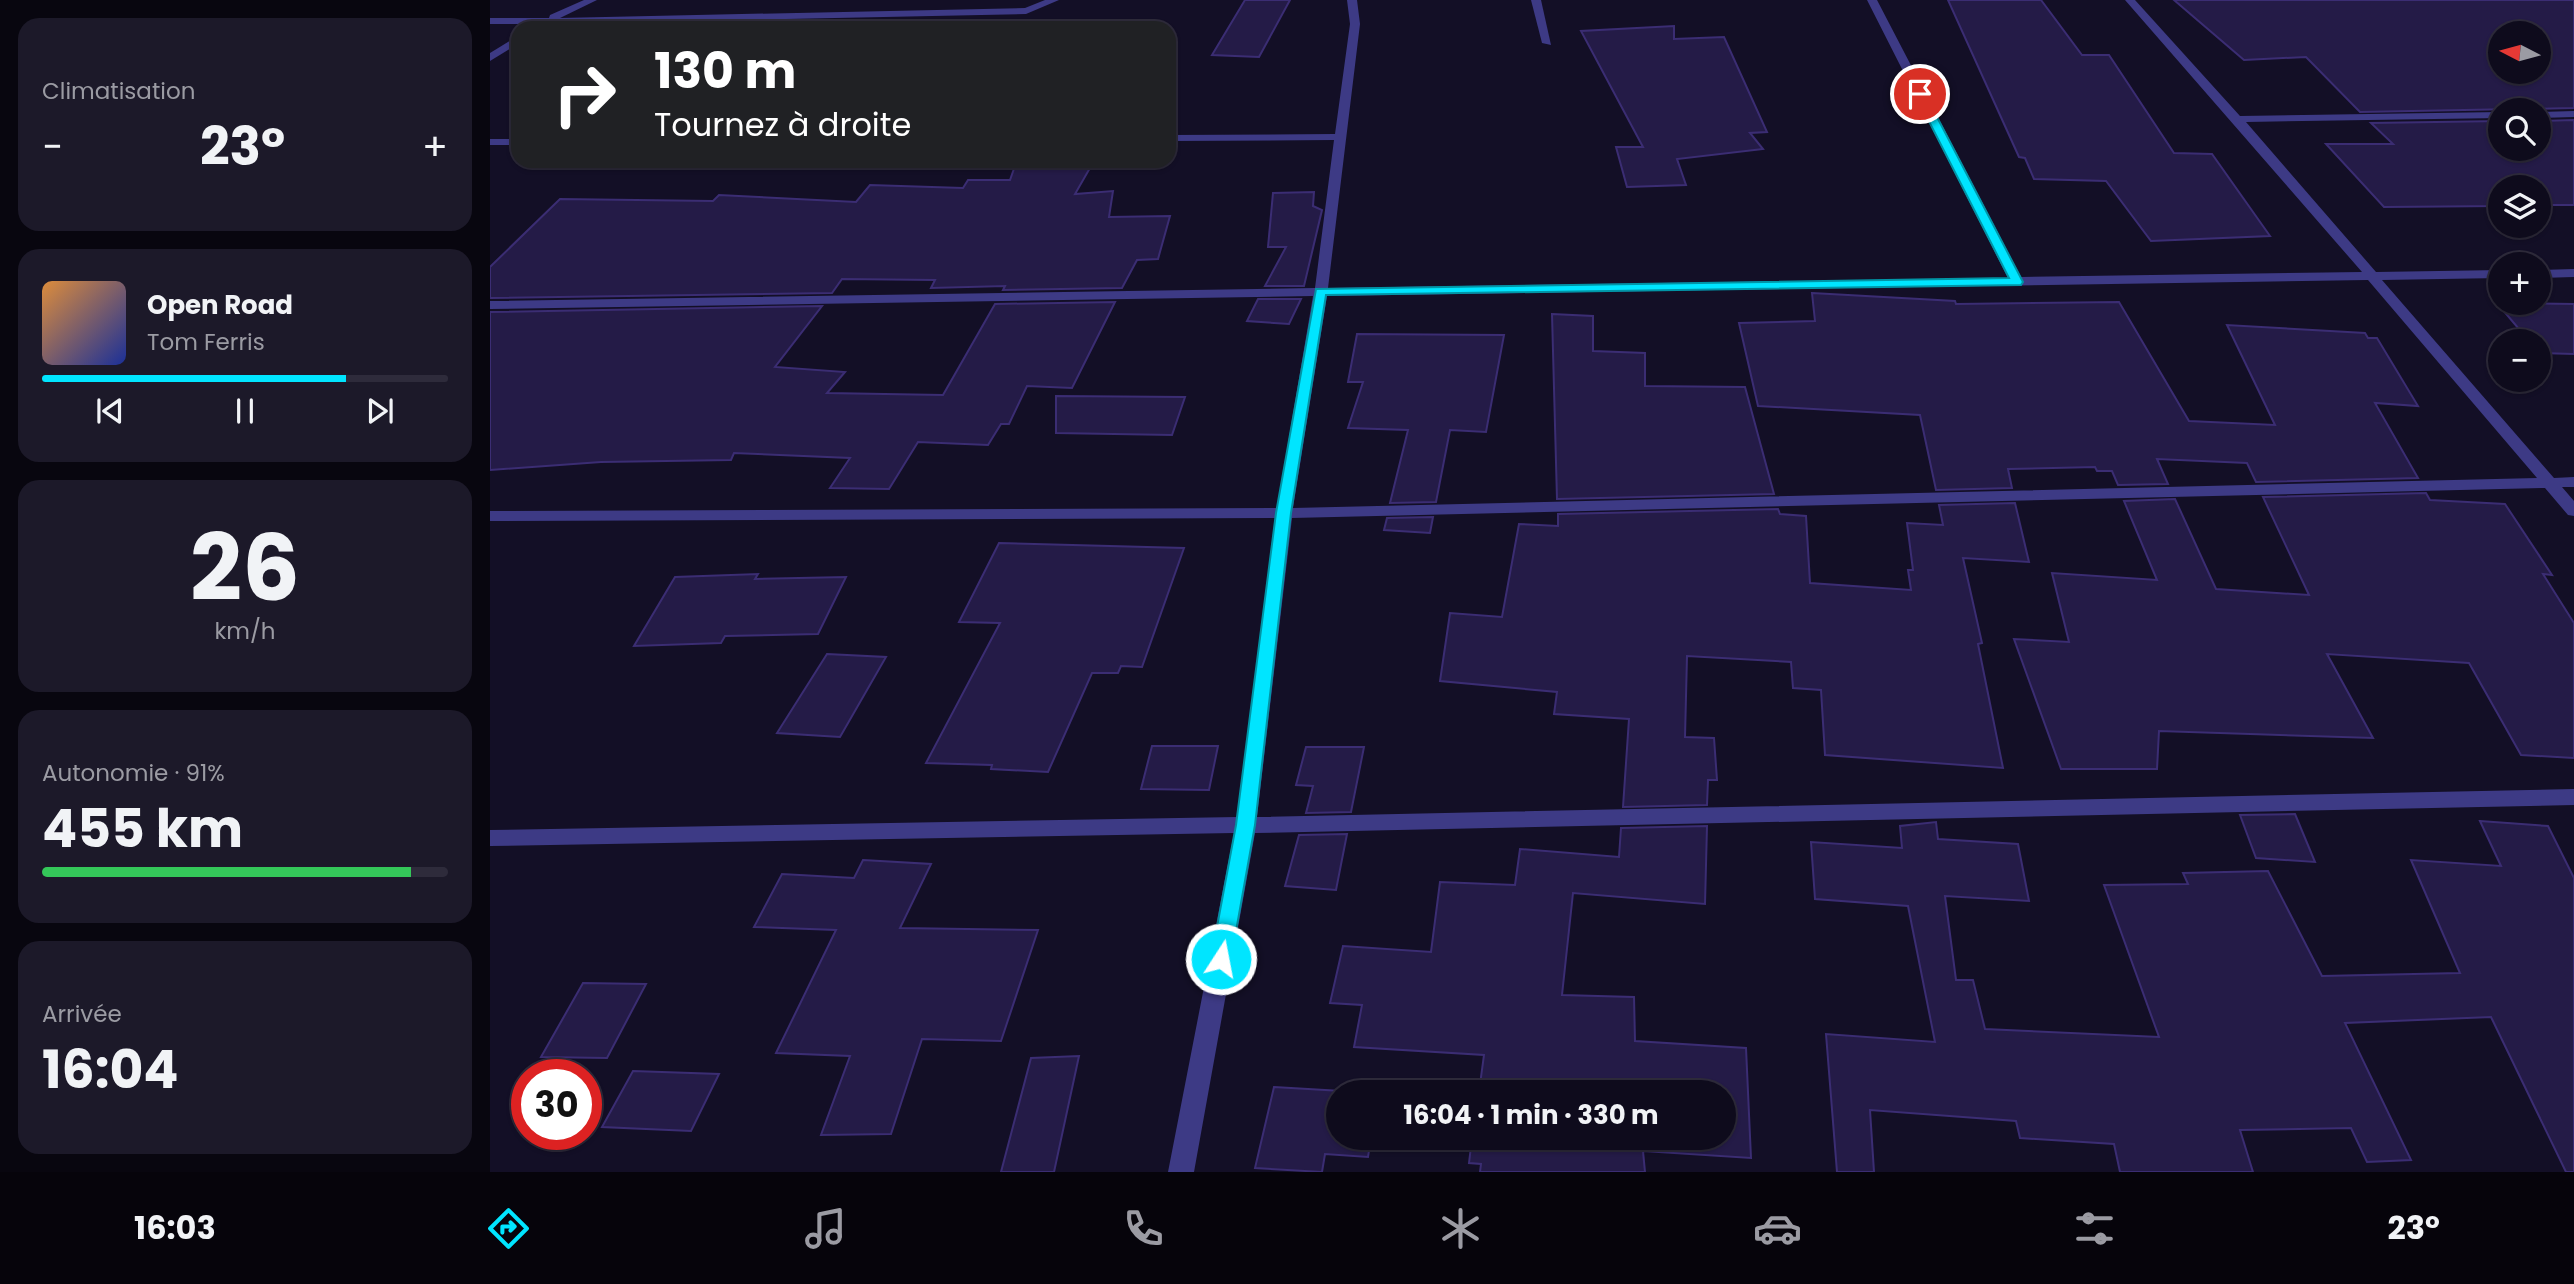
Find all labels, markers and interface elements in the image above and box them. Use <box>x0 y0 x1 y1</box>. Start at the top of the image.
north arrow <box>2488 21 2552 84</box>
map controls <box>2488 21 2551 392</box>
text: 130 m <box>654 37 796 105</box>
icon: right <box>539 49 630 140</box>
pin <box>1890 64 1950 124</box>
text: Climatisation <box>42 75 195 107</box>
icon: arrive <box>1901 75 1939 113</box>
button: search <box>2488 98 2551 161</box>
text: Tournez à droite <box>654 102 911 147</box>
text: 23° <box>200 110 285 183</box>
text: − <box>42 120 63 173</box>
text: + <box>422 120 448 173</box>
button: layers <box>2488 175 2551 238</box>
button: + <box>2488 252 2551 315</box>
text: Open Road <box>147 287 293 323</box>
text: Tom Ferris <box>147 326 265 358</box>
button: − <box>2488 329 2551 392</box>
icon: previous <box>91 392 129 430</box>
icon: pause <box>226 392 264 430</box>
icon: next <box>361 392 399 430</box>
text: 26 <box>190 504 300 632</box>
text: km/h <box>214 615 276 647</box>
text: Autonomie · 91% <box>42 757 225 789</box>
text: 455 km <box>42 792 243 865</box>
position arrow <box>1184 922 1258 996</box>
text: Arrivée <box>42 998 122 1030</box>
text: 16:04 <box>42 1033 179 1106</box>
speed limit sign: 30 <box>511 1059 602 1150</box>
text: 16:04 · 1 min · 330 m <box>1403 1097 1659 1133</box>
icon: directions <box>484 1204 533 1253</box>
icon: music <box>801 1204 850 1253</box>
icon: phone <box>1119 1204 1168 1253</box>
icon: climate <box>1436 1204 1485 1253</box>
icon: car <box>1753 1204 1802 1253</box>
icon: filters <box>2070 1204 2119 1253</box>
text: 16:03 <box>134 1205 216 1250</box>
text: 23° <box>2387 1205 2440 1250</box>

